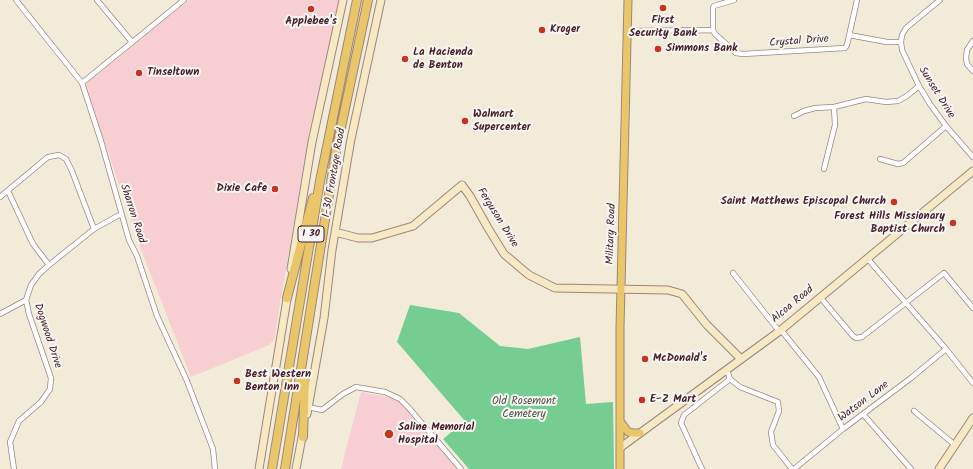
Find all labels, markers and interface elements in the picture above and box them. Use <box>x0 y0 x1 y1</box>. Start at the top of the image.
marker: First Security Bank <box>658 3 668 13</box>
marker: Applebee's <box>306 4 316 14</box>
place label: First Security Bank <box>629 14 697 40</box>
place label: Applebee's <box>285 15 337 29</box>
place label: Kroger <box>550 23 580 37</box>
marker: Kroger <box>537 25 547 35</box>
street label: Crystal Drive <box>769 33 829 51</box>
place label: Simmons Bank <box>666 42 737 56</box>
marker: Simmons Bank <box>653 44 663 54</box>
place label: La Hacienda de Benton <box>413 46 473 72</box>
marker: La Hacienda de Benton <box>400 54 410 64</box>
street label: Sunset Drive <box>915 65 957 121</box>
place label: Tinseltown <box>147 66 199 80</box>
marker: Tinseltown <box>134 68 144 78</box>
place label: Walmart Supercenter <box>473 108 531 134</box>
marker: Walmart Supercenter <box>460 116 470 126</box>
street label: I-30 Frontage Road <box>321 127 349 219</box>
place label: Dixie Cafe <box>217 182 267 196</box>
street label: Sharron Road <box>116 183 148 245</box>
marker: Dixie Cafe <box>270 184 280 194</box>
street label: Ferguson Drive <box>473 186 521 250</box>
place label: Saint Matthews Episcopal Church <box>721 195 886 209</box>
marker: Saint Matthews Episcopal Church <box>889 197 899 207</box>
street label: Military Road <box>604 203 620 265</box>
place label: Forest Hills Missionary Baptist Church <box>834 210 945 236</box>
marker: Forest Hills Missionary Baptist Church <box>948 218 958 228</box>
road number: I 30 <box>298 226 324 242</box>
street label: Alcoa Road <box>769 284 817 326</box>
street label: Dogwood Drive <box>30 302 64 370</box>
place label: McDonald's <box>653 352 707 366</box>
marker: McDonald's <box>640 354 650 364</box>
place label: Best Western Benton Inn <box>245 368 311 394</box>
marker: Best Western Benton Inn <box>232 376 242 386</box>
street label: Watson Lane <box>836 379 892 425</box>
place label: E-Z Mart <box>650 393 696 407</box>
park label: Old Rosemont Cemetery <box>492 395 556 421</box>
marker: E-Z Mart <box>637 395 647 405</box>
place label: Saline Memorial Hospital <box>398 421 474 447</box>
marker: Saline Memorial Hospital <box>383 428 395 440</box>

